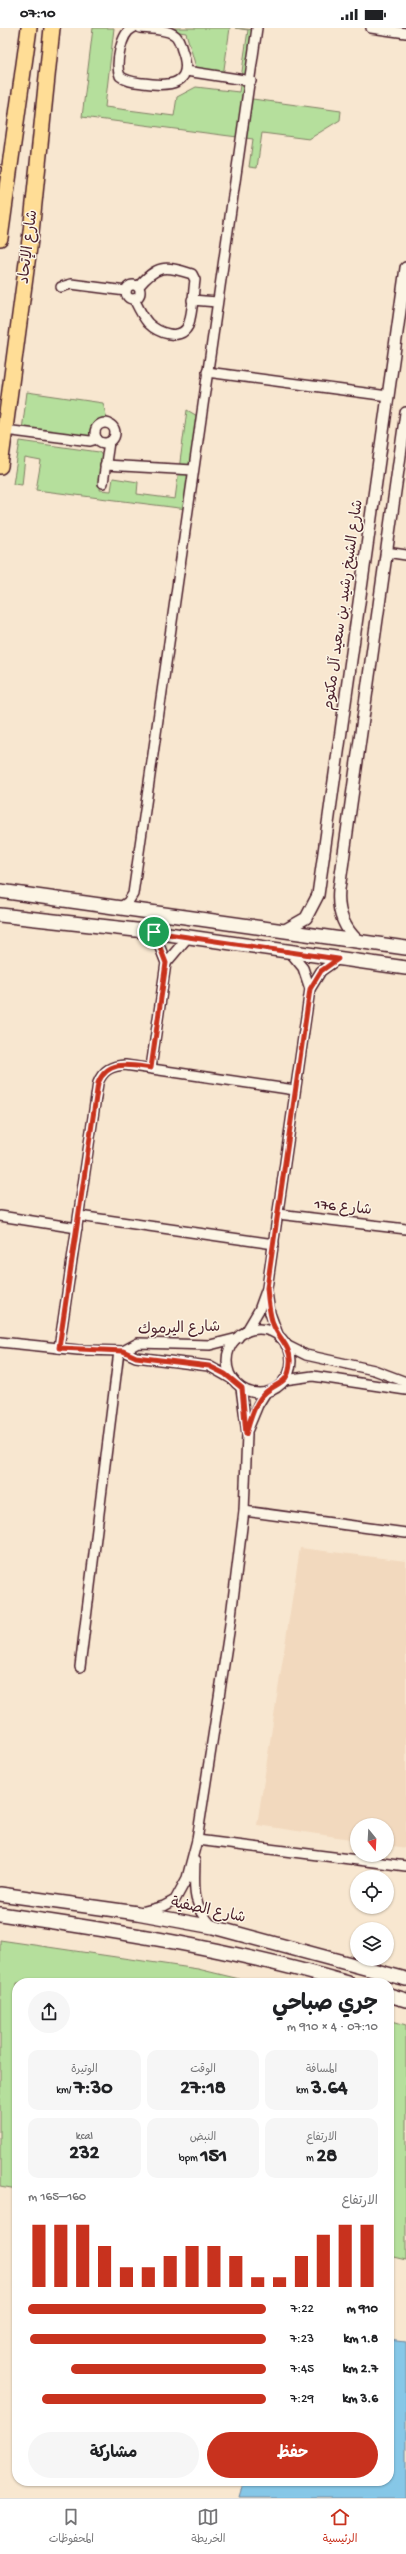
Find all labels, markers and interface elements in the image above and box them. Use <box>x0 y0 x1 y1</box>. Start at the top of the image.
text: 07:10 <box>20 5 56 23</box>
street label: شارع الإتحاد <box>16 209 42 285</box>
street label: شارع الشيخ رشيد بن سعيد آل مكتوم <box>319 498 369 712</box>
pin <box>137 915 171 949</box>
icon: arrive <box>143 921 165 943</box>
street label: شارع 176 <box>312 1196 373 1220</box>
street label: شارع اليرموك <box>138 1319 220 1339</box>
north arrow <box>350 1818 394 1862</box>
map controls <box>350 1818 394 1966</box>
button: locate <box>350 1870 394 1914</box>
street label: شارع الصفية <box>169 1894 247 1928</box>
button: layers <box>350 1922 394 1966</box>
button: share <box>28 1991 70 2033</box>
text: جري صباحي <box>272 1992 378 2018</box>
text: 07:10 · 4 × 910 m <box>287 2020 378 2035</box>
text: الوتيرة <box>71 2064 98 2076</box>
text: الوقت <box>190 2064 216 2076</box>
text: المسافة <box>306 2064 337 2076</box>
text: 7:30 <box>74 2078 113 2101</box>
text: 27:18 <box>180 2078 226 2101</box>
text: 3.64 <box>311 2078 347 2101</box>
text: /km <box>56 2085 74 2097</box>
text: km <box>296 2085 311 2097</box>
text: kcal <box>76 2131 93 2143</box>
text: النبض <box>190 2132 216 2144</box>
text: الارتفاع <box>306 2132 337 2144</box>
text: 232 <box>69 2143 99 2166</box>
text: 151 <box>200 2146 227 2169</box>
text: 28 <box>317 2146 337 2169</box>
text: bpm <box>179 2153 200 2165</box>
text: m <box>306 2153 317 2165</box>
text: 160–165 m <box>28 2190 86 2205</box>
text: الارتفاع <box>342 2194 378 2209</box>
text: 7:22 <box>290 2302 314 2317</box>
text: 910 m <box>347 2302 378 2317</box>
text: 7:23 <box>290 2332 314 2347</box>
text: 1.8 km <box>343 2332 378 2347</box>
text: 7:45 <box>290 2362 314 2377</box>
text: 2.7 km <box>343 2362 378 2377</box>
text: 7:29 <box>290 2392 314 2407</box>
text: 3.6 km <box>342 2392 378 2407</box>
button: مشاركة <box>28 2432 199 2478</box>
button: حفظ <box>207 2432 378 2478</box>
tab: المحفوظات <box>49 2506 94 2548</box>
tab: الخريطة <box>191 2506 226 2548</box>
tab: الرئيسية <box>323 2506 357 2548</box>

